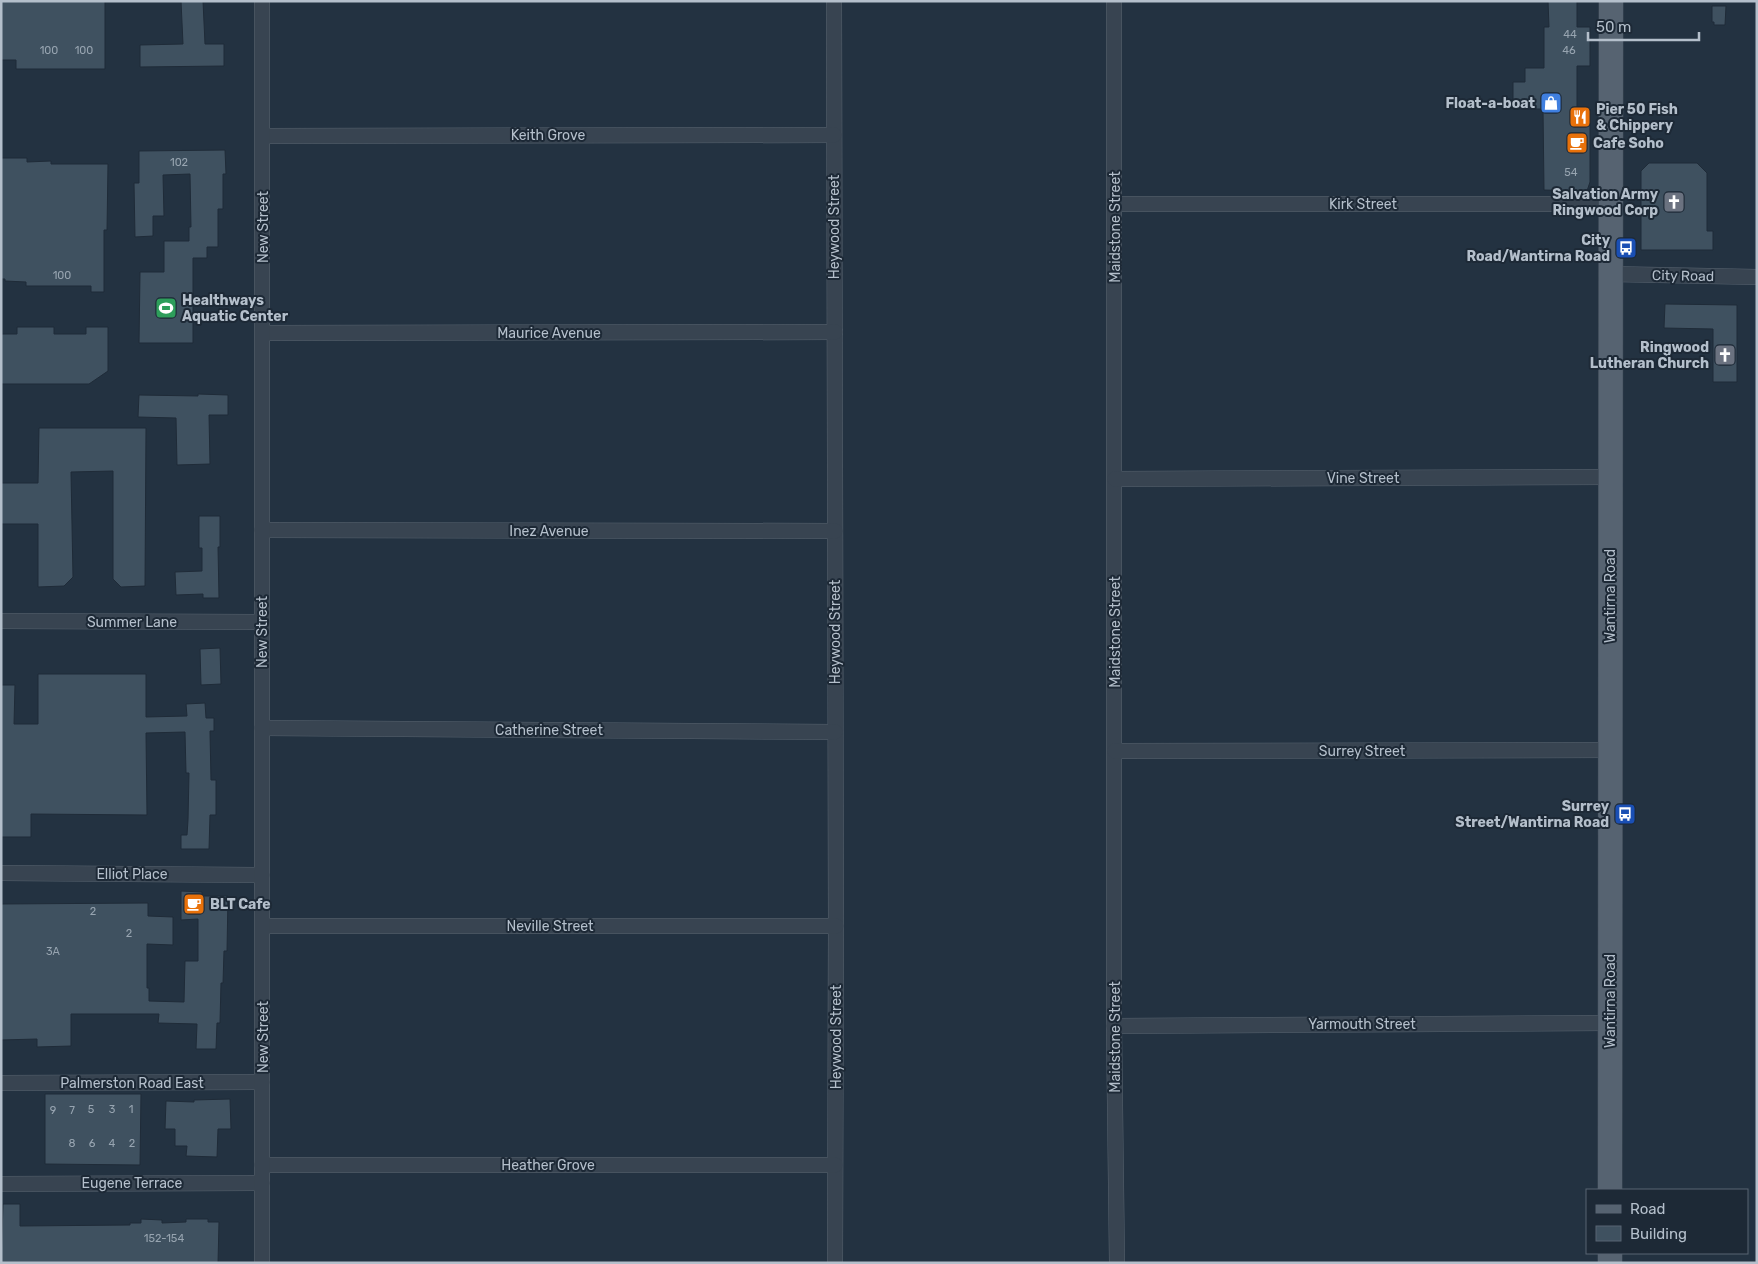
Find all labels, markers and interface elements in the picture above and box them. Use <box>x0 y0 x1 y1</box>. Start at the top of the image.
scale bar <box>1588 10 1699 42</box>
text: 50 m <box>1596 18 1631 36</box>
house number: 44 <box>1563 28 1577 41</box>
house number: 100 <box>40 44 58 57</box>
house number: 100 <box>75 44 93 57</box>
house number: 46 <box>1562 44 1576 57</box>
shop icon: Float-a-boat <box>1539 91 1563 115</box>
place label: Float-a-boat <box>1445 95 1535 112</box>
place label: Pier 50 Fish & Chippery <box>1596 101 1678 134</box>
restaurant icon: Pier 50 Fish & Chippery <box>1568 105 1592 129</box>
street label: Keith Grove <box>511 127 585 144</box>
cafe icon: Cafe Soho <box>1565 131 1589 155</box>
place label: Cafe Soho <box>1593 135 1664 152</box>
house number: 102 <box>170 156 188 169</box>
house number: 54 <box>1564 166 1578 179</box>
street label: Maidstone Street <box>1107 171 1124 283</box>
street label: Heywood Street <box>826 174 843 279</box>
place label: Salvation Army Ringwood Corp <box>1552 186 1659 219</box>
street label: New Street <box>255 190 272 263</box>
church icon: Salvation Army Ringwood Corp <box>1662 190 1686 214</box>
street label: Kirk Street <box>1329 196 1398 213</box>
place label: City Road/Wantirna Road <box>1466 232 1611 265</box>
bus stop icon: City Road/Wantirna Road <box>1614 236 1638 260</box>
street label: City Road <box>1652 267 1714 285</box>
house number: 100 <box>53 269 71 282</box>
place label: Healthways Aquatic Center <box>182 292 289 325</box>
sports icon: Healthways Aquatic Center <box>154 296 178 320</box>
street label: Maurice Avenue <box>497 325 601 342</box>
place label: Ringwood Lutheran Church <box>1590 339 1709 372</box>
church icon: Ringwood Lutheran Church <box>1713 343 1737 367</box>
street label: Vine Street <box>1327 470 1400 487</box>
street label: Inez Avenue <box>509 523 589 540</box>
street label: Wantirna Road <box>1602 549 1619 643</box>
street label: Maidstone Street <box>1107 576 1124 688</box>
street label: Heywood Street <box>827 579 844 684</box>
street label: New Street <box>254 595 271 668</box>
street label: Summer Lane <box>87 614 177 631</box>
street label: Catherine Street <box>495 722 603 739</box>
street label: Surrey Street <box>1319 743 1406 760</box>
place label: Surrey Street/Wantirna Road <box>1455 798 1610 831</box>
bus stop icon: Surrey Street/Wantirna Road <box>1613 802 1637 826</box>
street label: Elliot Place <box>96 866 168 883</box>
cafe icon: BLT Cafe <box>182 892 206 916</box>
place label: BLT Cafe <box>210 896 271 913</box>
house number: 2 <box>90 905 96 918</box>
street label: Neville Street <box>506 918 594 935</box>
house number: 2 <box>126 927 132 940</box>
house number: 3A <box>46 945 61 958</box>
street label: Wantirna Road <box>1602 954 1619 1048</box>
street label: Maidstone Street <box>1107 981 1124 1093</box>
street label: Heywood Street <box>828 984 845 1089</box>
street label: New Street <box>255 1000 272 1073</box>
street label: Yarmouth Street <box>1308 1016 1416 1033</box>
street label: Palmerston Road East <box>60 1075 204 1092</box>
house number: 5 <box>88 1103 95 1116</box>
house number: 3 <box>109 1103 116 1116</box>
house number: 1 <box>129 1103 133 1116</box>
house number: 9 <box>50 1104 56 1117</box>
house number: 7 <box>69 1104 75 1117</box>
house number: 8 <box>69 1137 76 1150</box>
house number: 6 <box>89 1137 96 1150</box>
house number: 4 <box>109 1137 116 1150</box>
house number: 2 <box>129 1137 135 1150</box>
street label: Heather Grove <box>501 1157 595 1174</box>
street label: Eugene Terrace <box>82 1175 183 1192</box>
legend <box>1586 1189 1748 1254</box>
text: Road <box>1630 1200 1666 1218</box>
text: Building <box>1630 1225 1687 1243</box>
house number: 152-154 <box>144 1232 184 1245</box>

